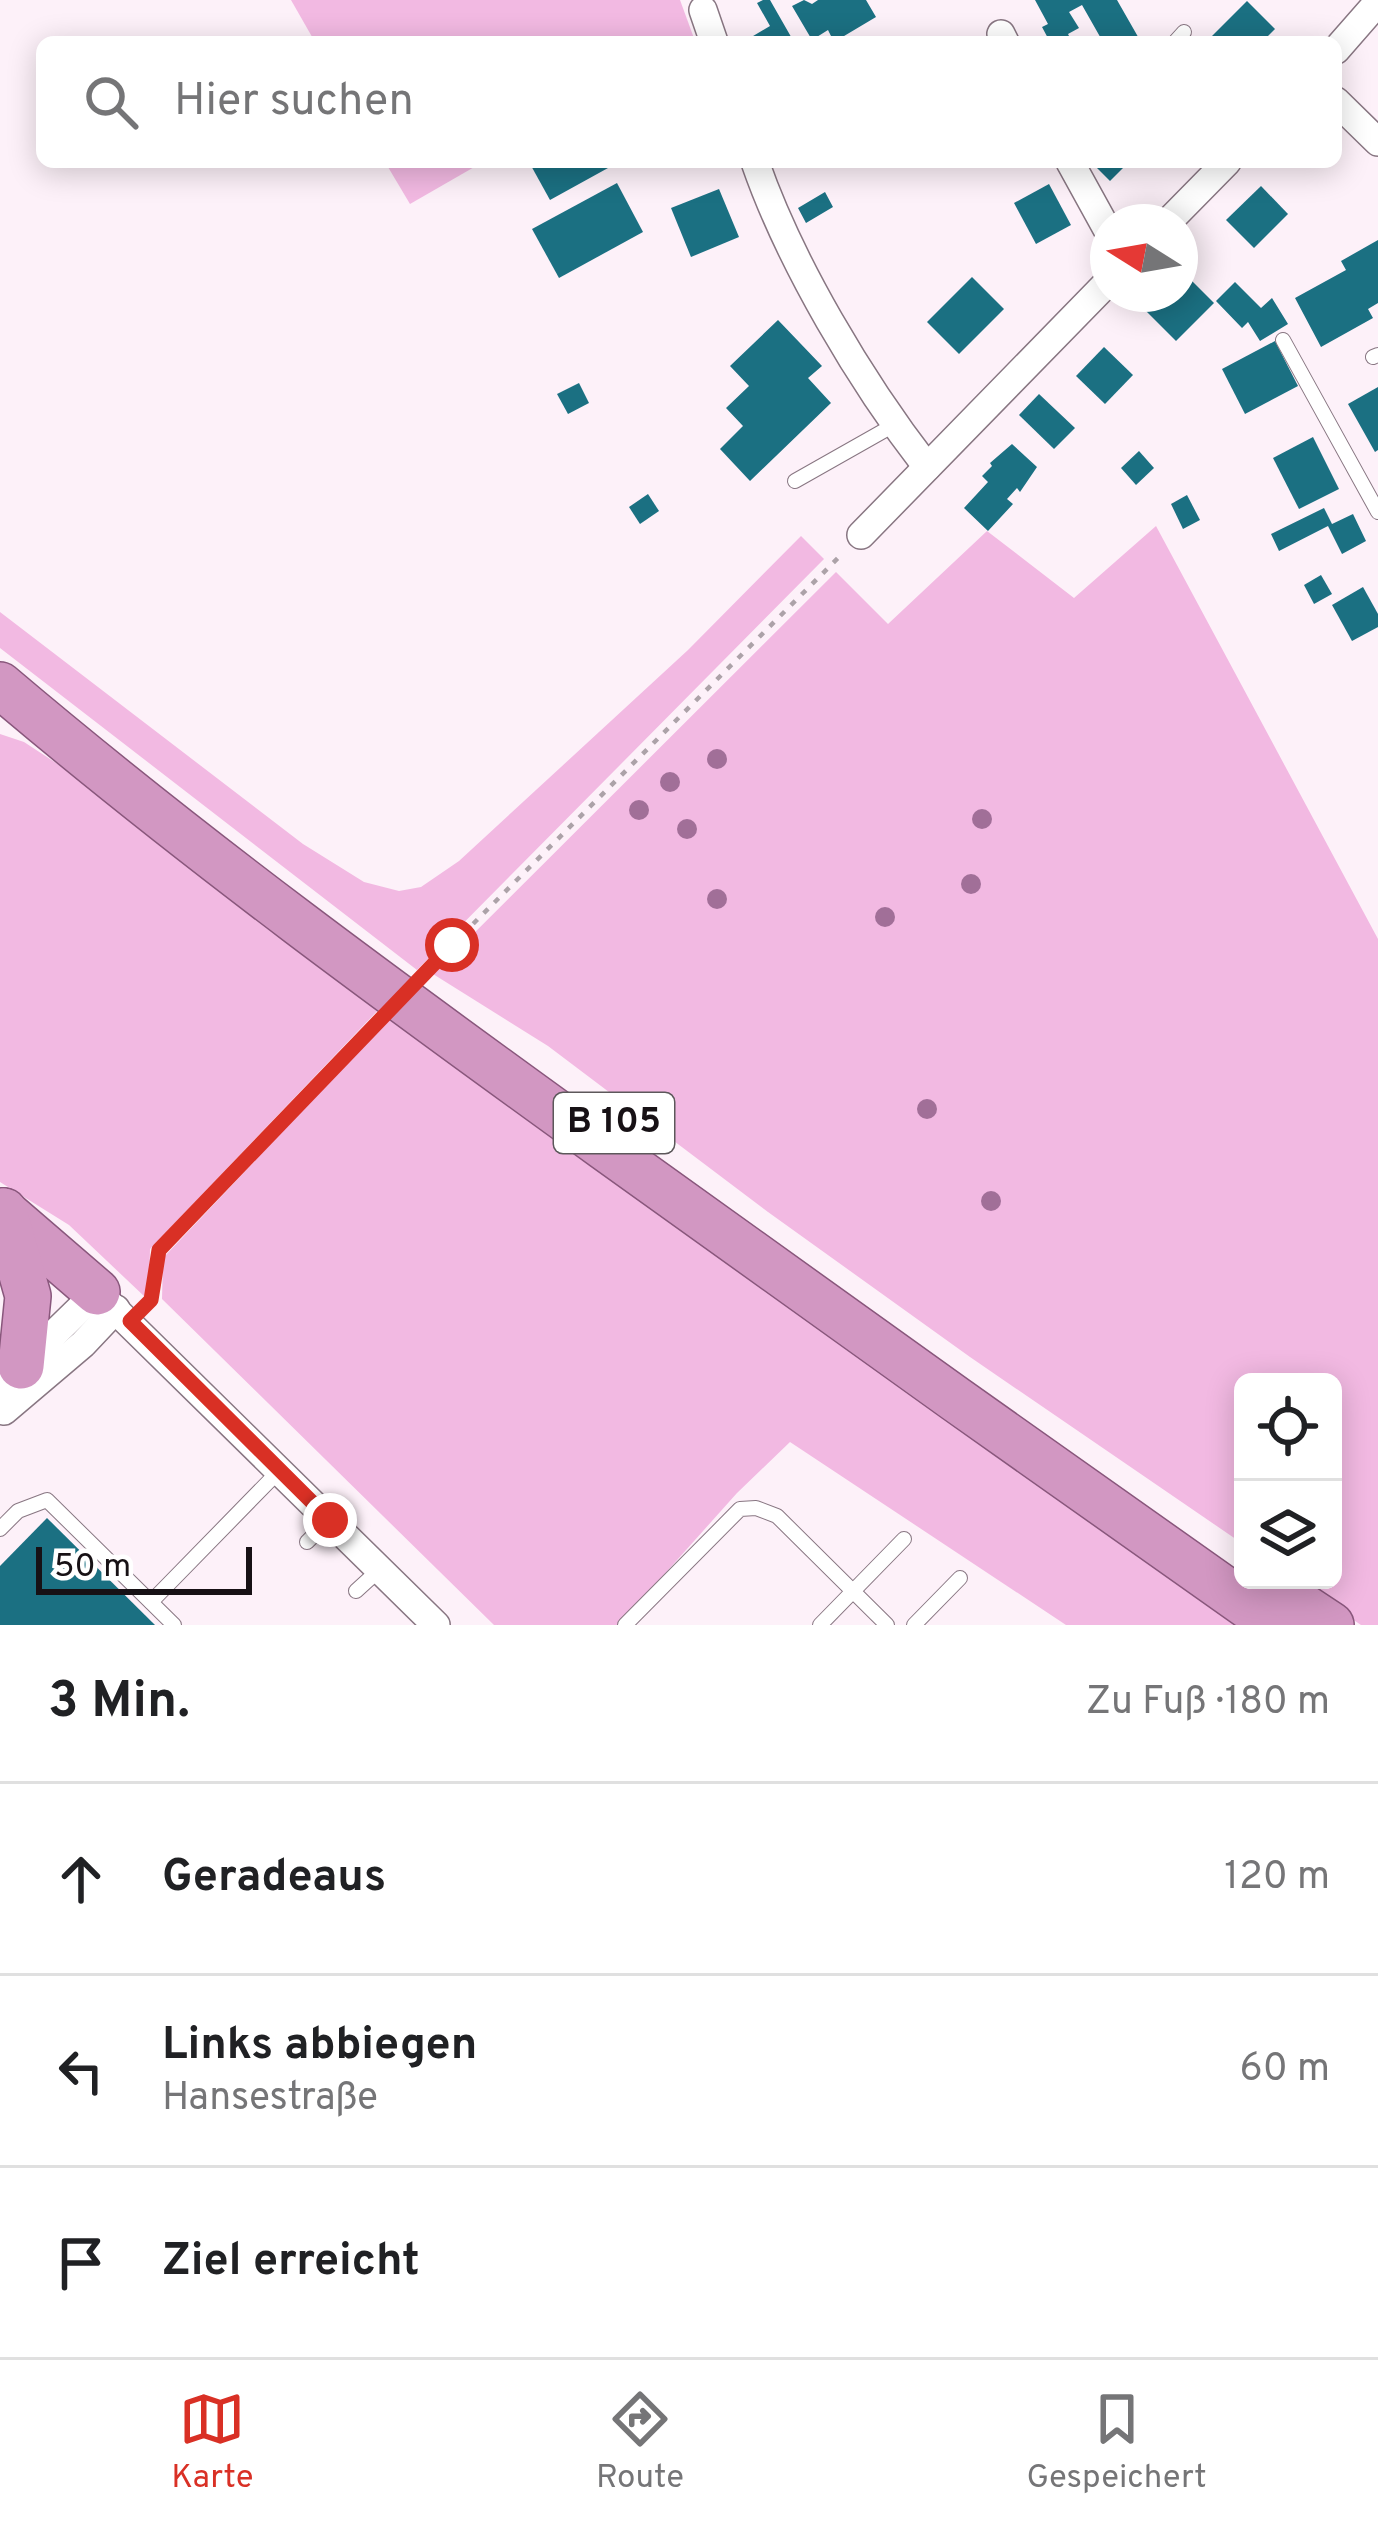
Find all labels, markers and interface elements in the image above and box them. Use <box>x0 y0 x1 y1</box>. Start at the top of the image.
search box <box>36 36 1342 168</box>
icon: search <box>78 69 144 135</box>
text: Hier suchen <box>174 74 414 131</box>
north arrow <box>1090 204 1198 312</box>
route start <box>425 918 479 972</box>
road number: B 105 <box>554 1093 674 1153</box>
map controls <box>1234 1373 1342 1589</box>
button: locate <box>1234 1373 1342 1481</box>
button: layers <box>1234 1481 1342 1589</box>
route end <box>303 1493 357 1547</box>
scale bar <box>36 1541 252 1594</box>
text: 50 m <box>54 1547 131 1589</box>
text: 3 Min. <box>48 1671 190 1736</box>
text: Zu Fuß · 180 m <box>1086 1679 1330 1728</box>
icon: ahead <box>48 1846 114 1912</box>
text: Geradeaus <box>162 1850 386 1907</box>
text: 120 m <box>1224 1854 1330 1903</box>
text: Links abbiegen <box>162 2018 477 2075</box>
icon: left <box>48 2038 114 2104</box>
text: 60 m <box>1239 2046 1330 2095</box>
text: Hansestraße <box>162 2075 378 2124</box>
icon: arrive <box>48 2230 114 2296</box>
text: Ziel erreicht <box>162 2234 420 2291</box>
tab: Karte <box>171 2386 254 2500</box>
tab: Route <box>596 2386 684 2500</box>
tab: Gespeichert <box>1026 2386 1207 2500</box>

